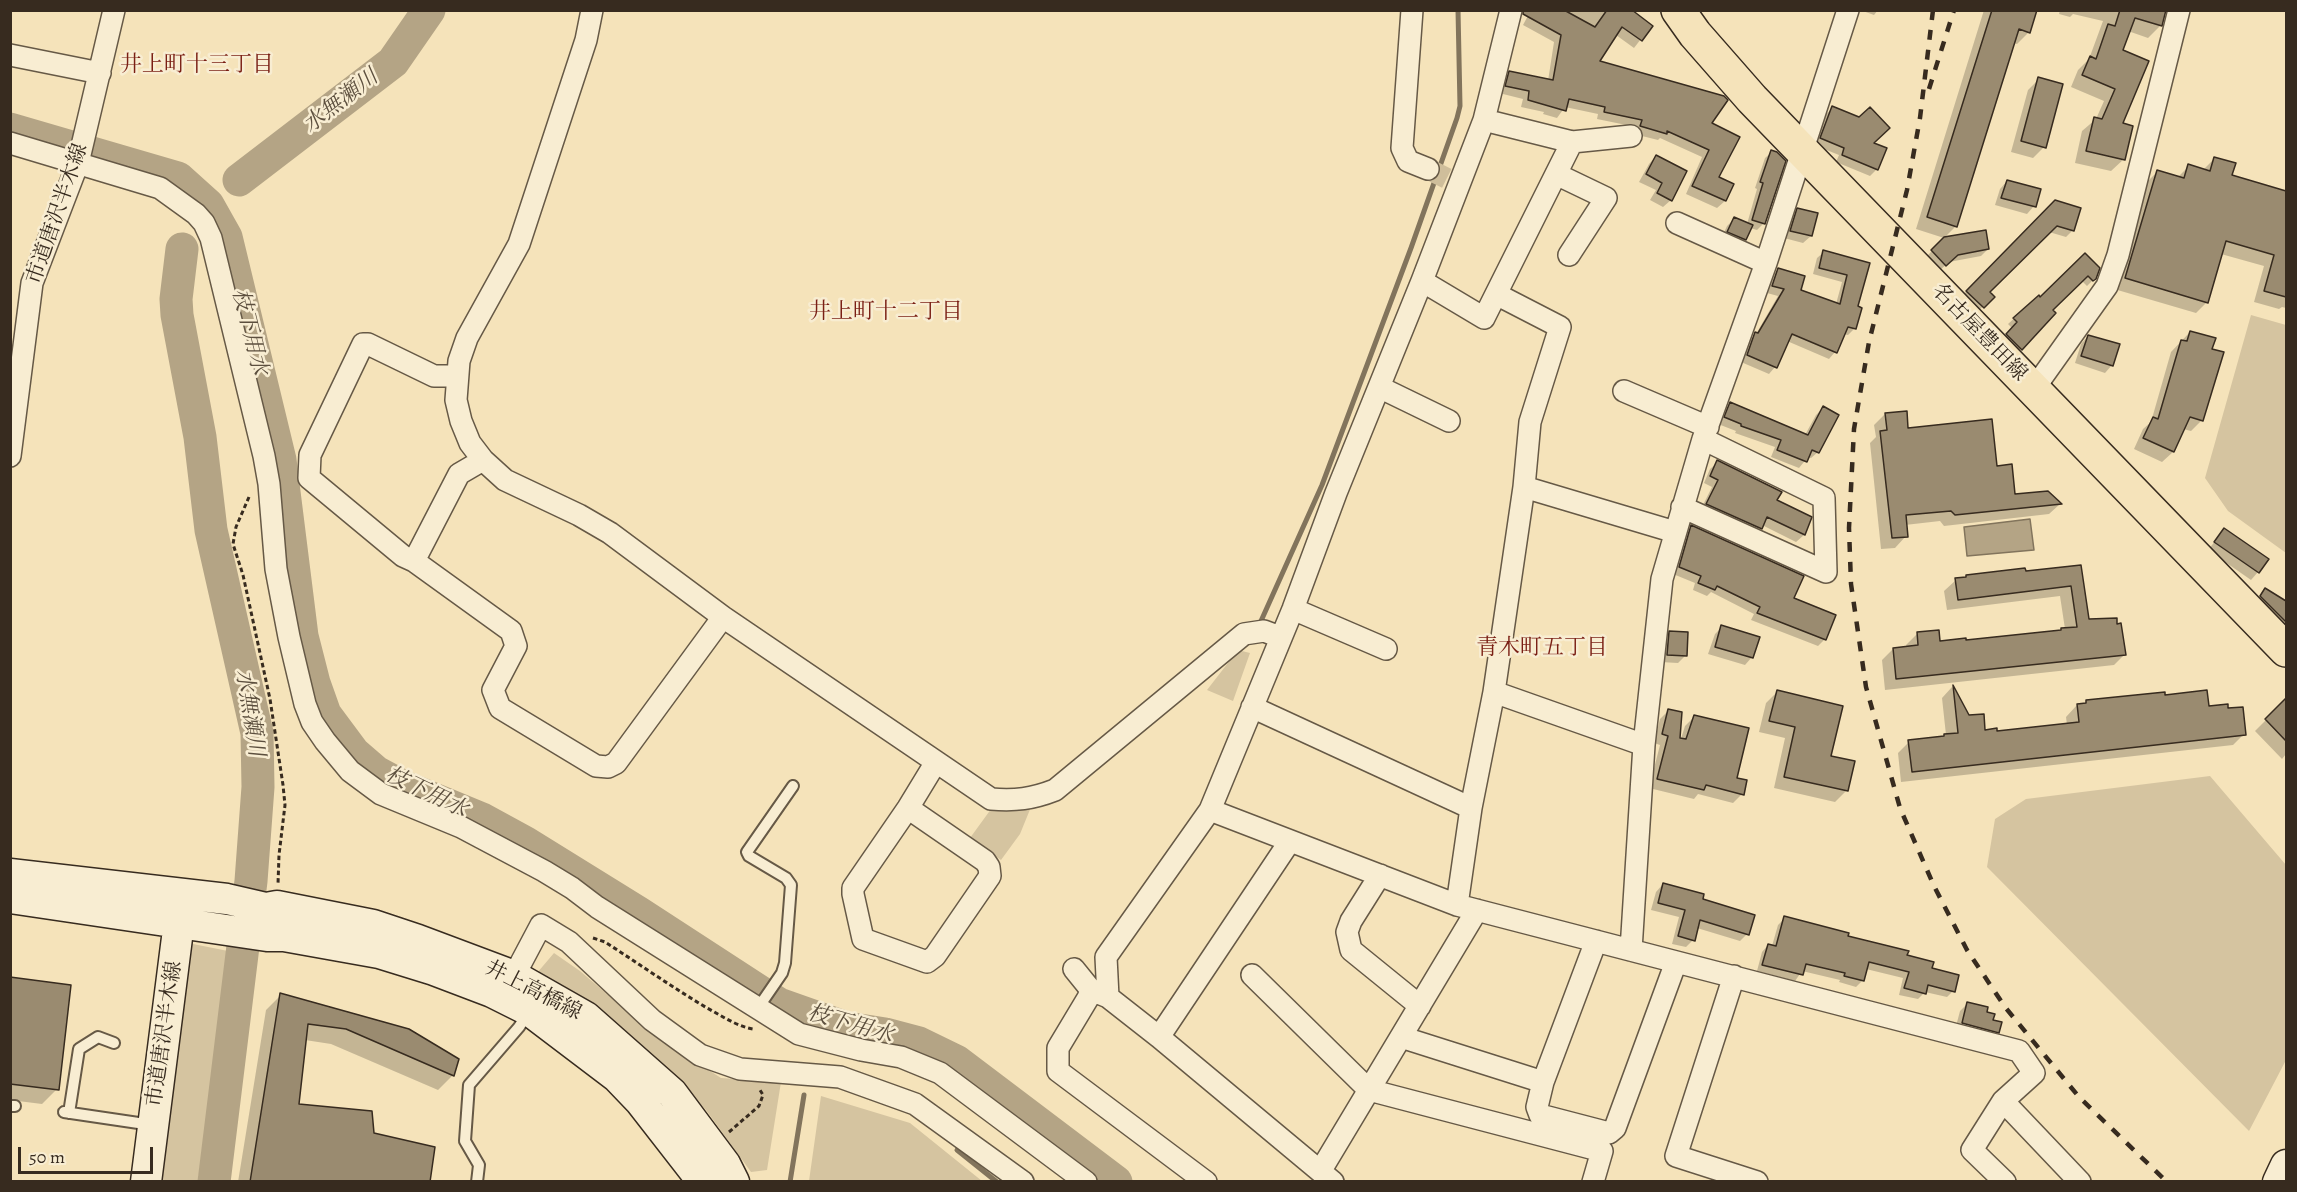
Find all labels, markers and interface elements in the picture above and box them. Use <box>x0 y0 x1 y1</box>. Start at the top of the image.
district label: 井上町十三丁目 <box>120 53 274 79</box>
water label: 水無瀬川 <box>298 65 384 139</box>
street label: 市道唐沢半木線 <box>22 140 94 288</box>
street label: 名古屋豊田線 <box>1926 279 2032 387</box>
water label: 枝下用水 <box>226 286 272 378</box>
district label: 井上町十二丁目 <box>809 300 963 326</box>
district label: 青木町五丁目 <box>1476 636 1608 662</box>
water label: 水無瀬川 <box>229 667 269 759</box>
water label: 枝下用水 <box>381 762 471 824</box>
street label: 井上高橋線 <box>481 956 585 1026</box>
street label: 市道唐沢半木線 <box>142 959 188 1109</box>
water label: 枝下用水 <box>804 1000 896 1050</box>
scale bar <box>21 1135 156 1173</box>
text: 50 m <box>29 1145 65 1169</box>

